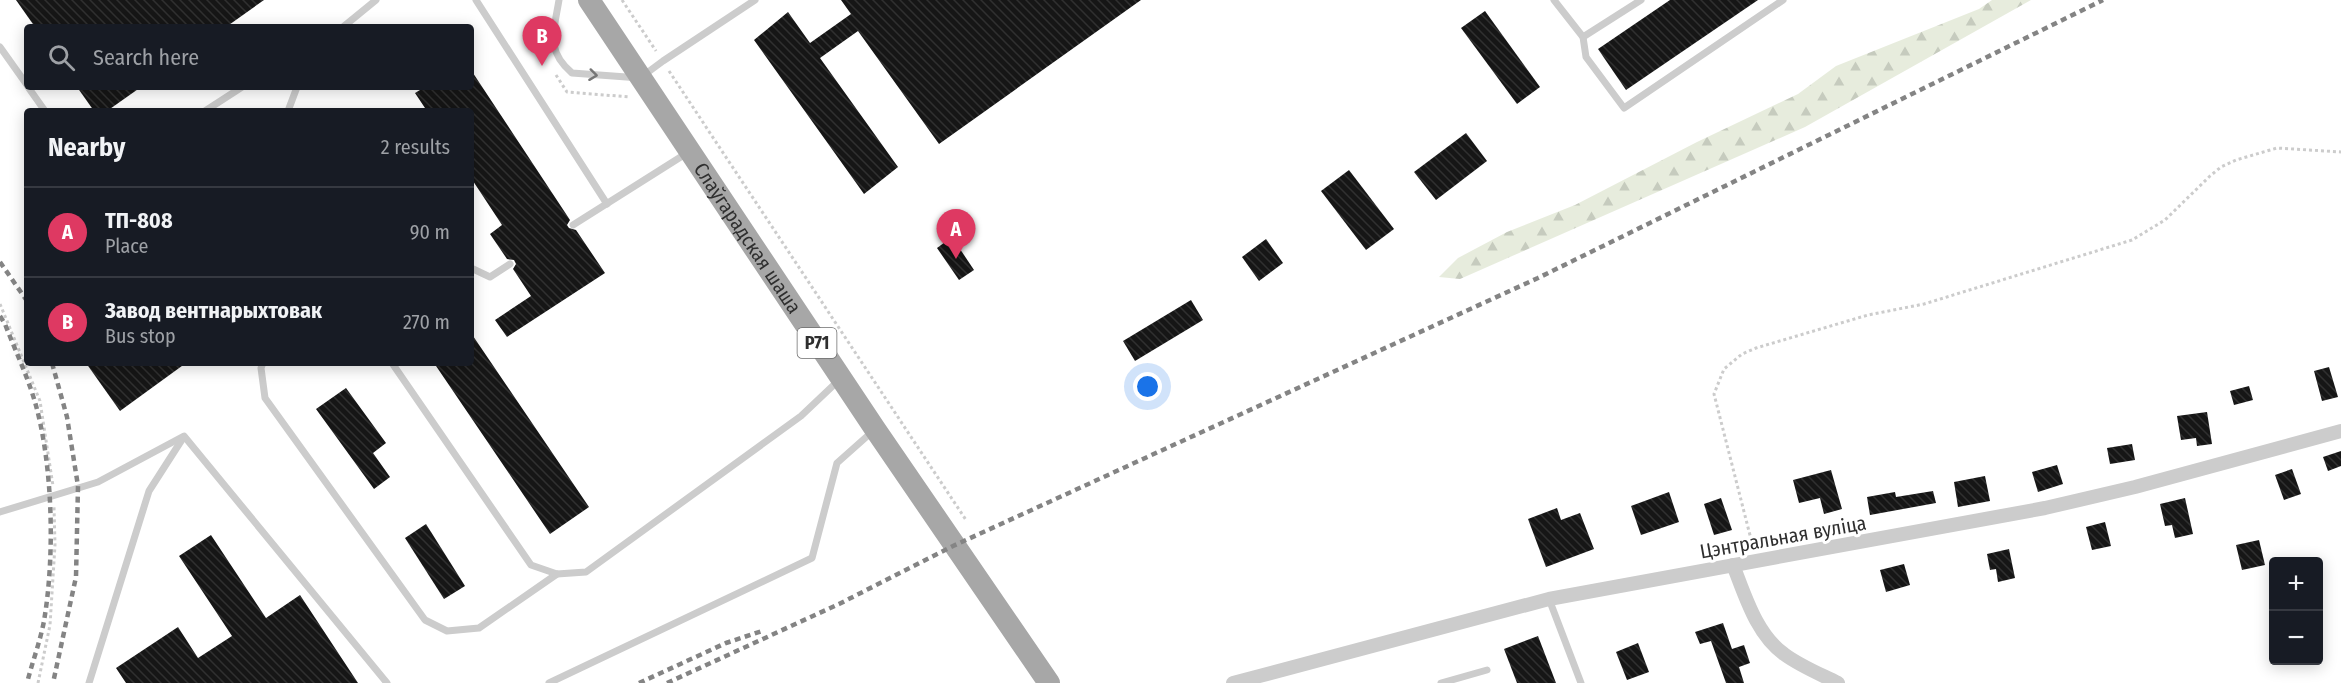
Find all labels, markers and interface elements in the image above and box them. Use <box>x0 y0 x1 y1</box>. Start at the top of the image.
pin: B <box>522 16 562 66</box>
search box <box>24 24 474 90</box>
icon: search <box>45 41 78 74</box>
text: Search here <box>93 44 199 71</box>
one-way arrow <box>588 68 597 81</box>
text: Nearby <box>48 132 125 163</box>
text: 2 results <box>381 135 450 159</box>
street label: Слаўгарадская шаша <box>689 158 807 318</box>
text: ТП-808 <box>105 207 173 234</box>
pin: A <box>936 210 976 259</box>
text: A <box>62 220 73 244</box>
text: 90 m <box>410 220 450 244</box>
text: Place <box>105 234 148 258</box>
text: Завод вентнарыхтовак <box>105 297 322 324</box>
text: B <box>62 310 73 334</box>
text: 270 m <box>403 310 450 334</box>
text: Bus stop <box>105 324 176 348</box>
road number: Р71 <box>798 328 836 358</box>
your location <box>1133 372 1162 401</box>
street label: Цэнтральная вуліца <box>1698 511 1868 563</box>
map controls <box>2269 557 2323 665</box>
button: + <box>2269 557 2323 611</box>
button: − <box>2269 611 2323 665</box>

